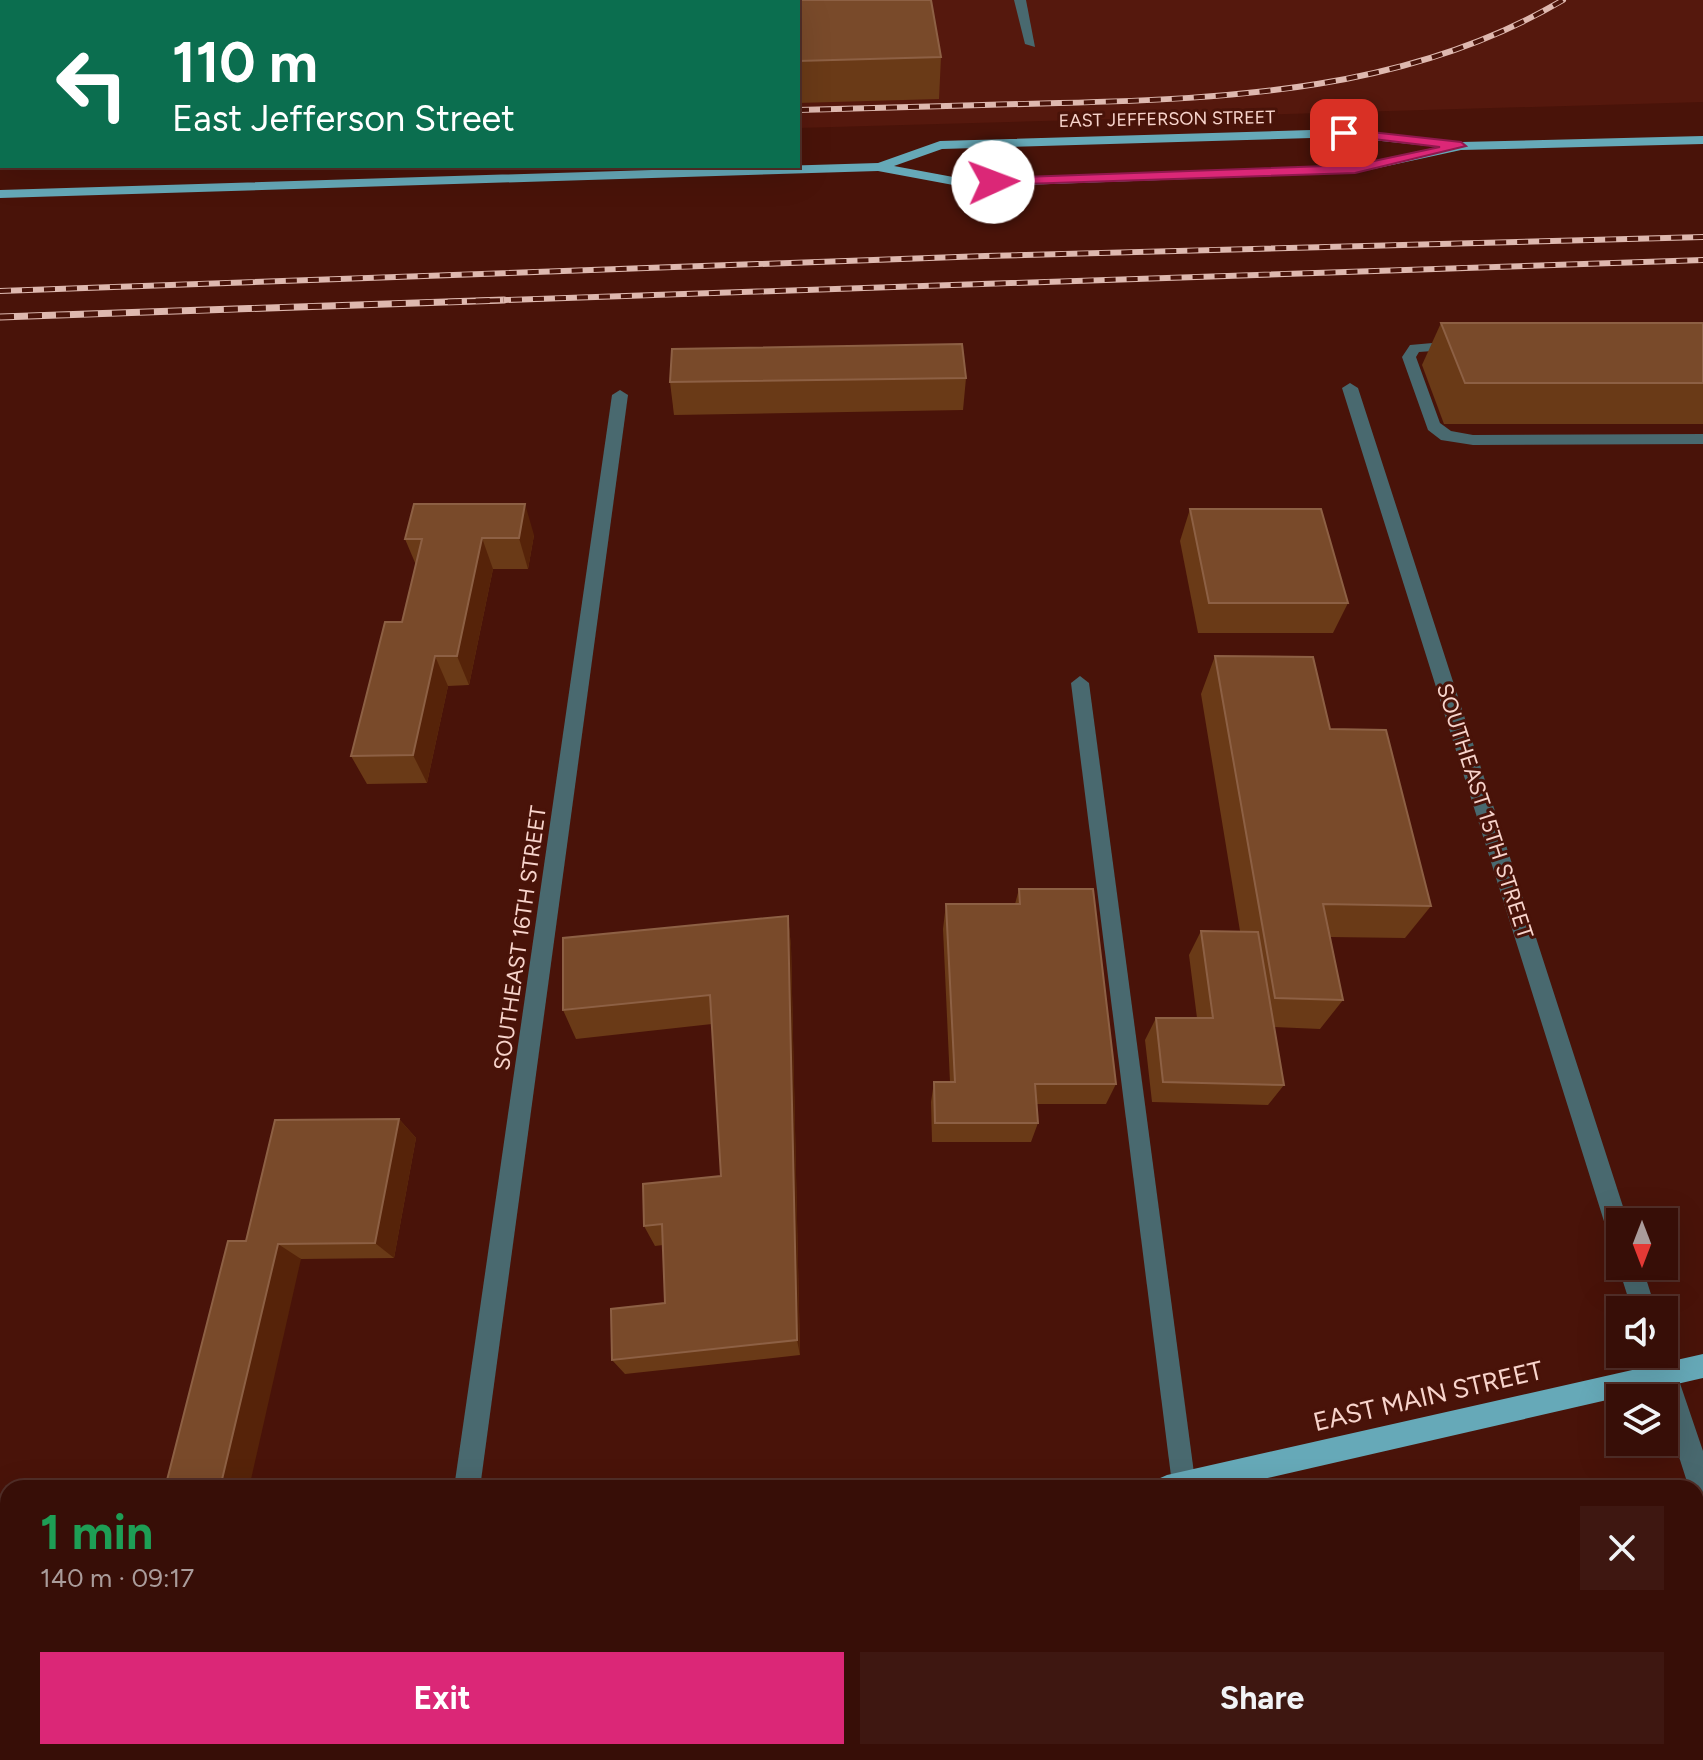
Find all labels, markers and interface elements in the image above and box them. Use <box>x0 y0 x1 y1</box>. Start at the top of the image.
text: 110 m <box>172 29 318 96</box>
icon: left <box>40 32 144 136</box>
text: East Jefferson Street <box>172 97 515 140</box>
pin <box>1310 99 1378 167</box>
street label: EAST JEFFERSON STREET <box>1059 106 1276 132</box>
icon: arrive <box>1322 111 1366 155</box>
position arrow <box>951 140 1035 224</box>
street label: SOUTHEAST 15TH STREET <box>1431 680 1539 942</box>
street label: SOUTHEAST 16TH STREET <box>488 804 552 1072</box>
north arrow <box>1606 1208 1678 1280</box>
map controls <box>1606 1208 1678 1456</box>
button: sound <box>1606 1296 1678 1368</box>
street label: EAST MAIN STREET <box>1310 1354 1547 1438</box>
button: layers <box>1606 1384 1678 1456</box>
text: 1 min <box>40 1503 153 1561</box>
button: close <box>1580 1506 1664 1590</box>
text: 140 m · 09:17 <box>40 1562 194 1594</box>
button: Exit <box>40 1652 844 1744</box>
button: Share <box>860 1652 1664 1744</box>

